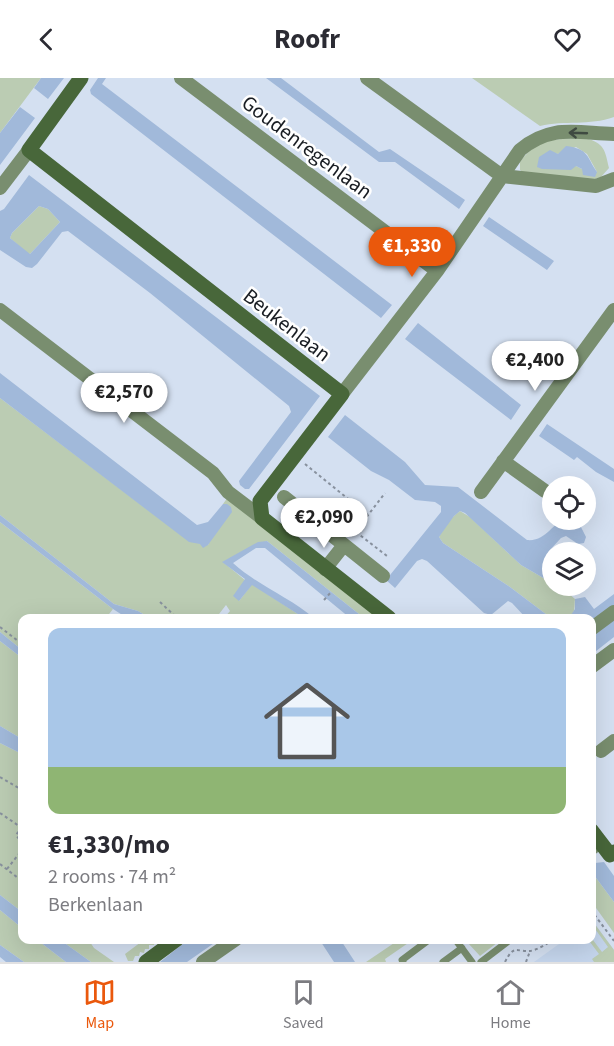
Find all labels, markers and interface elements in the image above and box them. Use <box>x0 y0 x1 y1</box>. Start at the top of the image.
text: Roofr <box>274 20 340 59</box>
icon: back <box>30 23 63 56</box>
icon: heart <box>551 23 584 56</box>
street label: Goudenregenlaan <box>235 88 379 206</box>
one-way arrow <box>569 127 589 138</box>
pin: €1,330 <box>363 227 461 278</box>
text: €1,330 <box>383 232 441 260</box>
street label: Beukenlaan <box>237 281 337 369</box>
pin: €2,400 <box>486 341 584 392</box>
text: €2,400 <box>506 346 564 374</box>
pin: €2,570 <box>75 373 173 424</box>
text: €2,570 <box>95 378 153 406</box>
map controls <box>542 476 596 596</box>
button: locate <box>542 476 596 530</box>
pin: €2,090 <box>275 498 373 549</box>
text: €2,090 <box>295 503 353 531</box>
button: layers <box>542 542 596 596</box>
icon: home <box>253 667 361 775</box>
text: €1,330/mo <box>48 826 170 863</box>
text: 2 rooms · 74 m² <box>48 863 176 891</box>
text: Berkenlaan <box>48 891 143 919</box>
tab: Map <box>83 976 116 1034</box>
tab: Saved <box>283 976 324 1034</box>
tab: Home <box>490 976 531 1034</box>

